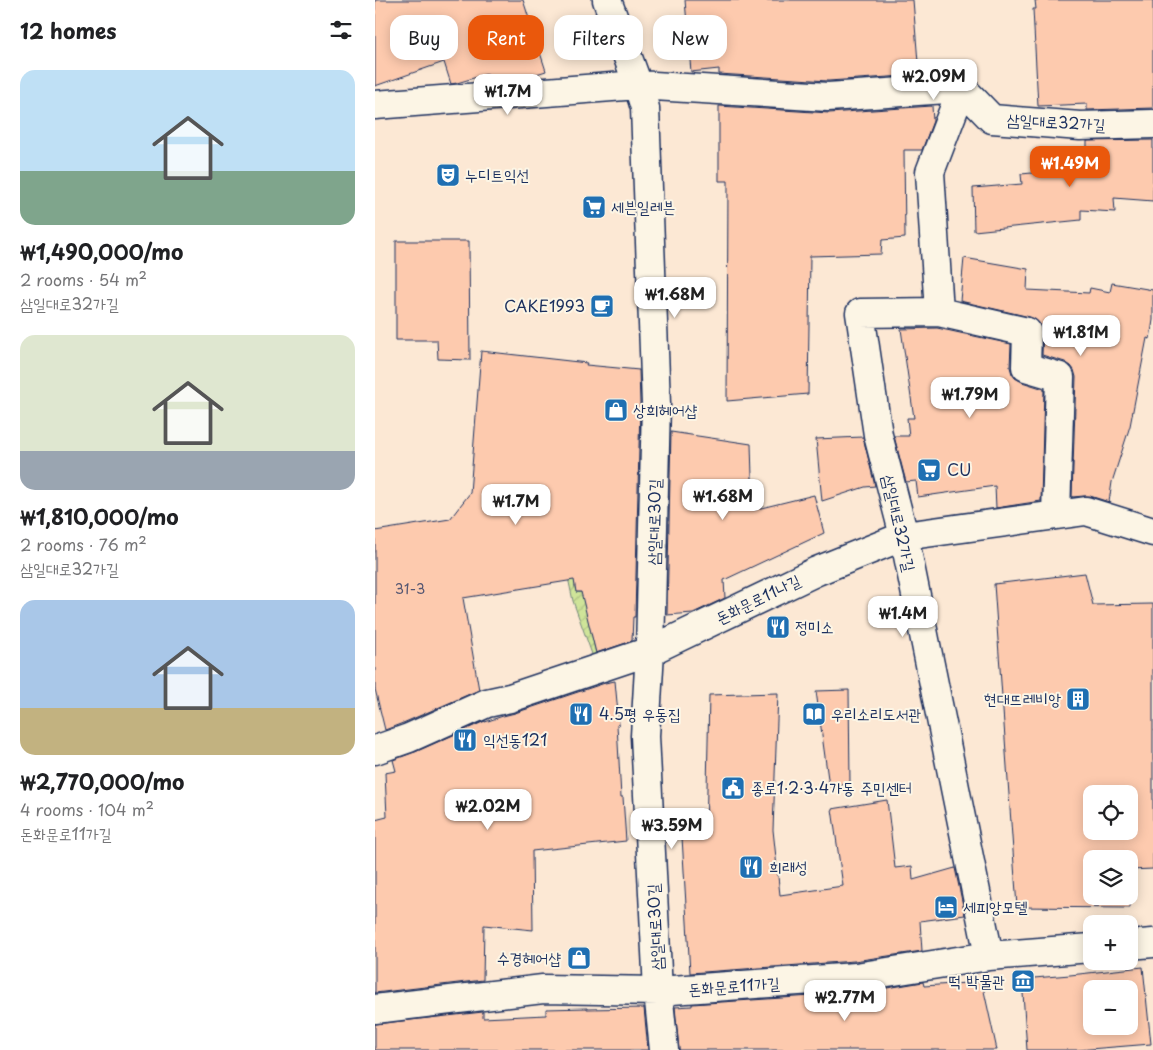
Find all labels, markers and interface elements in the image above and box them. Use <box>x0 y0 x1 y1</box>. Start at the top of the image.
text: 12 homes <box>20 14 117 46</box>
chip: Buy <box>390 15 458 60</box>
chip: Rent <box>468 15 544 60</box>
chip: Filters <box>554 15 643 60</box>
chip: New <box>653 15 727 60</box>
icon: filters <box>327 16 355 44</box>
pin: ₩2.09M <box>893 58 975 101</box>
text: ₩2.09M <box>902 63 966 87</box>
pin: ₩1.7M <box>473 74 543 116</box>
text: ₩1.7M <box>485 78 531 102</box>
icon: home <box>143 103 233 193</box>
street label: 삼일대로32가길 <box>1006 106 1106 136</box>
pin: ₩1.49M <box>1029 146 1111 188</box>
text: ₩1.49M <box>1041 150 1099 174</box>
theatre icon: 누디트익선 <box>435 162 461 188</box>
place label: 누디트익선 <box>465 162 529 186</box>
supermarket icon: 세븐일레븐 <box>581 194 607 220</box>
place label: 세븐일레븐 <box>611 194 675 218</box>
text: ₩1,490,000/mo <box>20 235 183 267</box>
text: 2 rooms · 54 m² <box>20 267 147 291</box>
pin: ₩1.68M <box>634 276 716 319</box>
text: ₩1.68M <box>645 281 705 305</box>
text: 삼일대로32가길 <box>20 291 119 315</box>
place label: CAKE1993 <box>504 293 585 317</box>
cafe icon: CAKE1993 <box>589 293 615 319</box>
pin: ₩1.81M <box>1040 314 1122 357</box>
text: ₩1.81M <box>1053 319 1109 343</box>
icon: home <box>143 368 233 458</box>
pin: ₩1.79M <box>929 376 1011 419</box>
text: ₩1.79M <box>942 381 998 405</box>
shop icon: 상희헤어샵 <box>603 397 629 423</box>
place label: 상희헤어샵 <box>633 397 698 421</box>
supermarket icon: CU <box>916 457 942 483</box>
place label: CU <box>947 457 971 481</box>
street label: 삼일대로32가길 <box>877 472 923 574</box>
street label: 삼일대로30길 <box>640 478 666 566</box>
pin: ₩1.68M <box>682 478 764 521</box>
text: ₩1.68M <box>693 483 753 507</box>
pin: ₩1.7M <box>481 484 551 526</box>
text: ₩1.7M <box>493 488 539 512</box>
text: ₩1,810,000/mo <box>20 500 179 532</box>
text: 2 rooms · 76 m² <box>20 532 147 556</box>
text: 삼일대로32가길 <box>20 556 119 580</box>
street label: 돈화문로11나길 <box>711 567 804 629</box>
house number: 31-3 <box>395 578 425 599</box>
pin: ₩1.4M <box>868 596 938 638</box>
text: ₩1.4M <box>879 600 927 624</box>
restaurant icon: 정미소 <box>765 614 791 640</box>
place label: 정미소 <box>795 614 834 638</box>
icon: home <box>143 633 233 723</box>
place label: 현대뜨레비앙 <box>984 686 1061 710</box>
building icon: 현대뜨레비앙 <box>1065 686 1091 712</box>
restaurant icon: 4.5평 우동집 <box>568 701 594 727</box>
place label: 4.5평 우동집 <box>599 701 681 725</box>
library icon: 우리소리도서관 <box>801 701 827 727</box>
place label: 우리소리도서관 <box>831 701 921 725</box>
restaurant icon: 익선동121 <box>452 727 478 753</box>
place label: 익선동121 <box>483 727 547 751</box>
text: ₩2,770,000/mo <box>20 765 184 797</box>
public building icon: 종로1·2·3·4가동 주민센터 <box>720 775 746 801</box>
place label: 종로1·2·3·4가동 주민센터 <box>751 775 912 799</box>
map controls <box>1083 785 1138 1035</box>
button: locate <box>1083 785 1138 840</box>
pin: ₩2.02M <box>447 788 529 831</box>
text: ₩2.02M <box>456 793 520 817</box>
text: 4 rooms · 104 m² <box>20 797 154 821</box>
pin: ₩3.59M <box>631 808 713 850</box>
text: ₩3.59M <box>641 812 703 836</box>
text: 돈화문로11가길 <box>20 821 112 845</box>
button: layers <box>1083 850 1138 905</box>
restaurant icon: 희래성 <box>738 854 764 880</box>
place label: 희래성 <box>769 854 808 878</box>
street label: 삼일대로30길 <box>640 883 668 971</box>
hotel icon: 세피앙모텔 <box>933 894 959 920</box>
place label: 세피앙모텔 <box>963 894 1028 918</box>
button: + <box>1083 915 1138 970</box>
place label: 수경헤어샵 <box>497 945 561 969</box>
shop icon: 수경헤어샵 <box>566 945 592 971</box>
place label: 떡 박물관 <box>948 968 1005 992</box>
museum icon: 떡 박물관 <box>1010 968 1036 994</box>
street label: 돈화문로11가길 <box>687 970 781 1000</box>
pin: ₩2.77M <box>804 980 886 1022</box>
button: − <box>1083 980 1138 1035</box>
text: ₩2.77M <box>815 984 875 1008</box>

